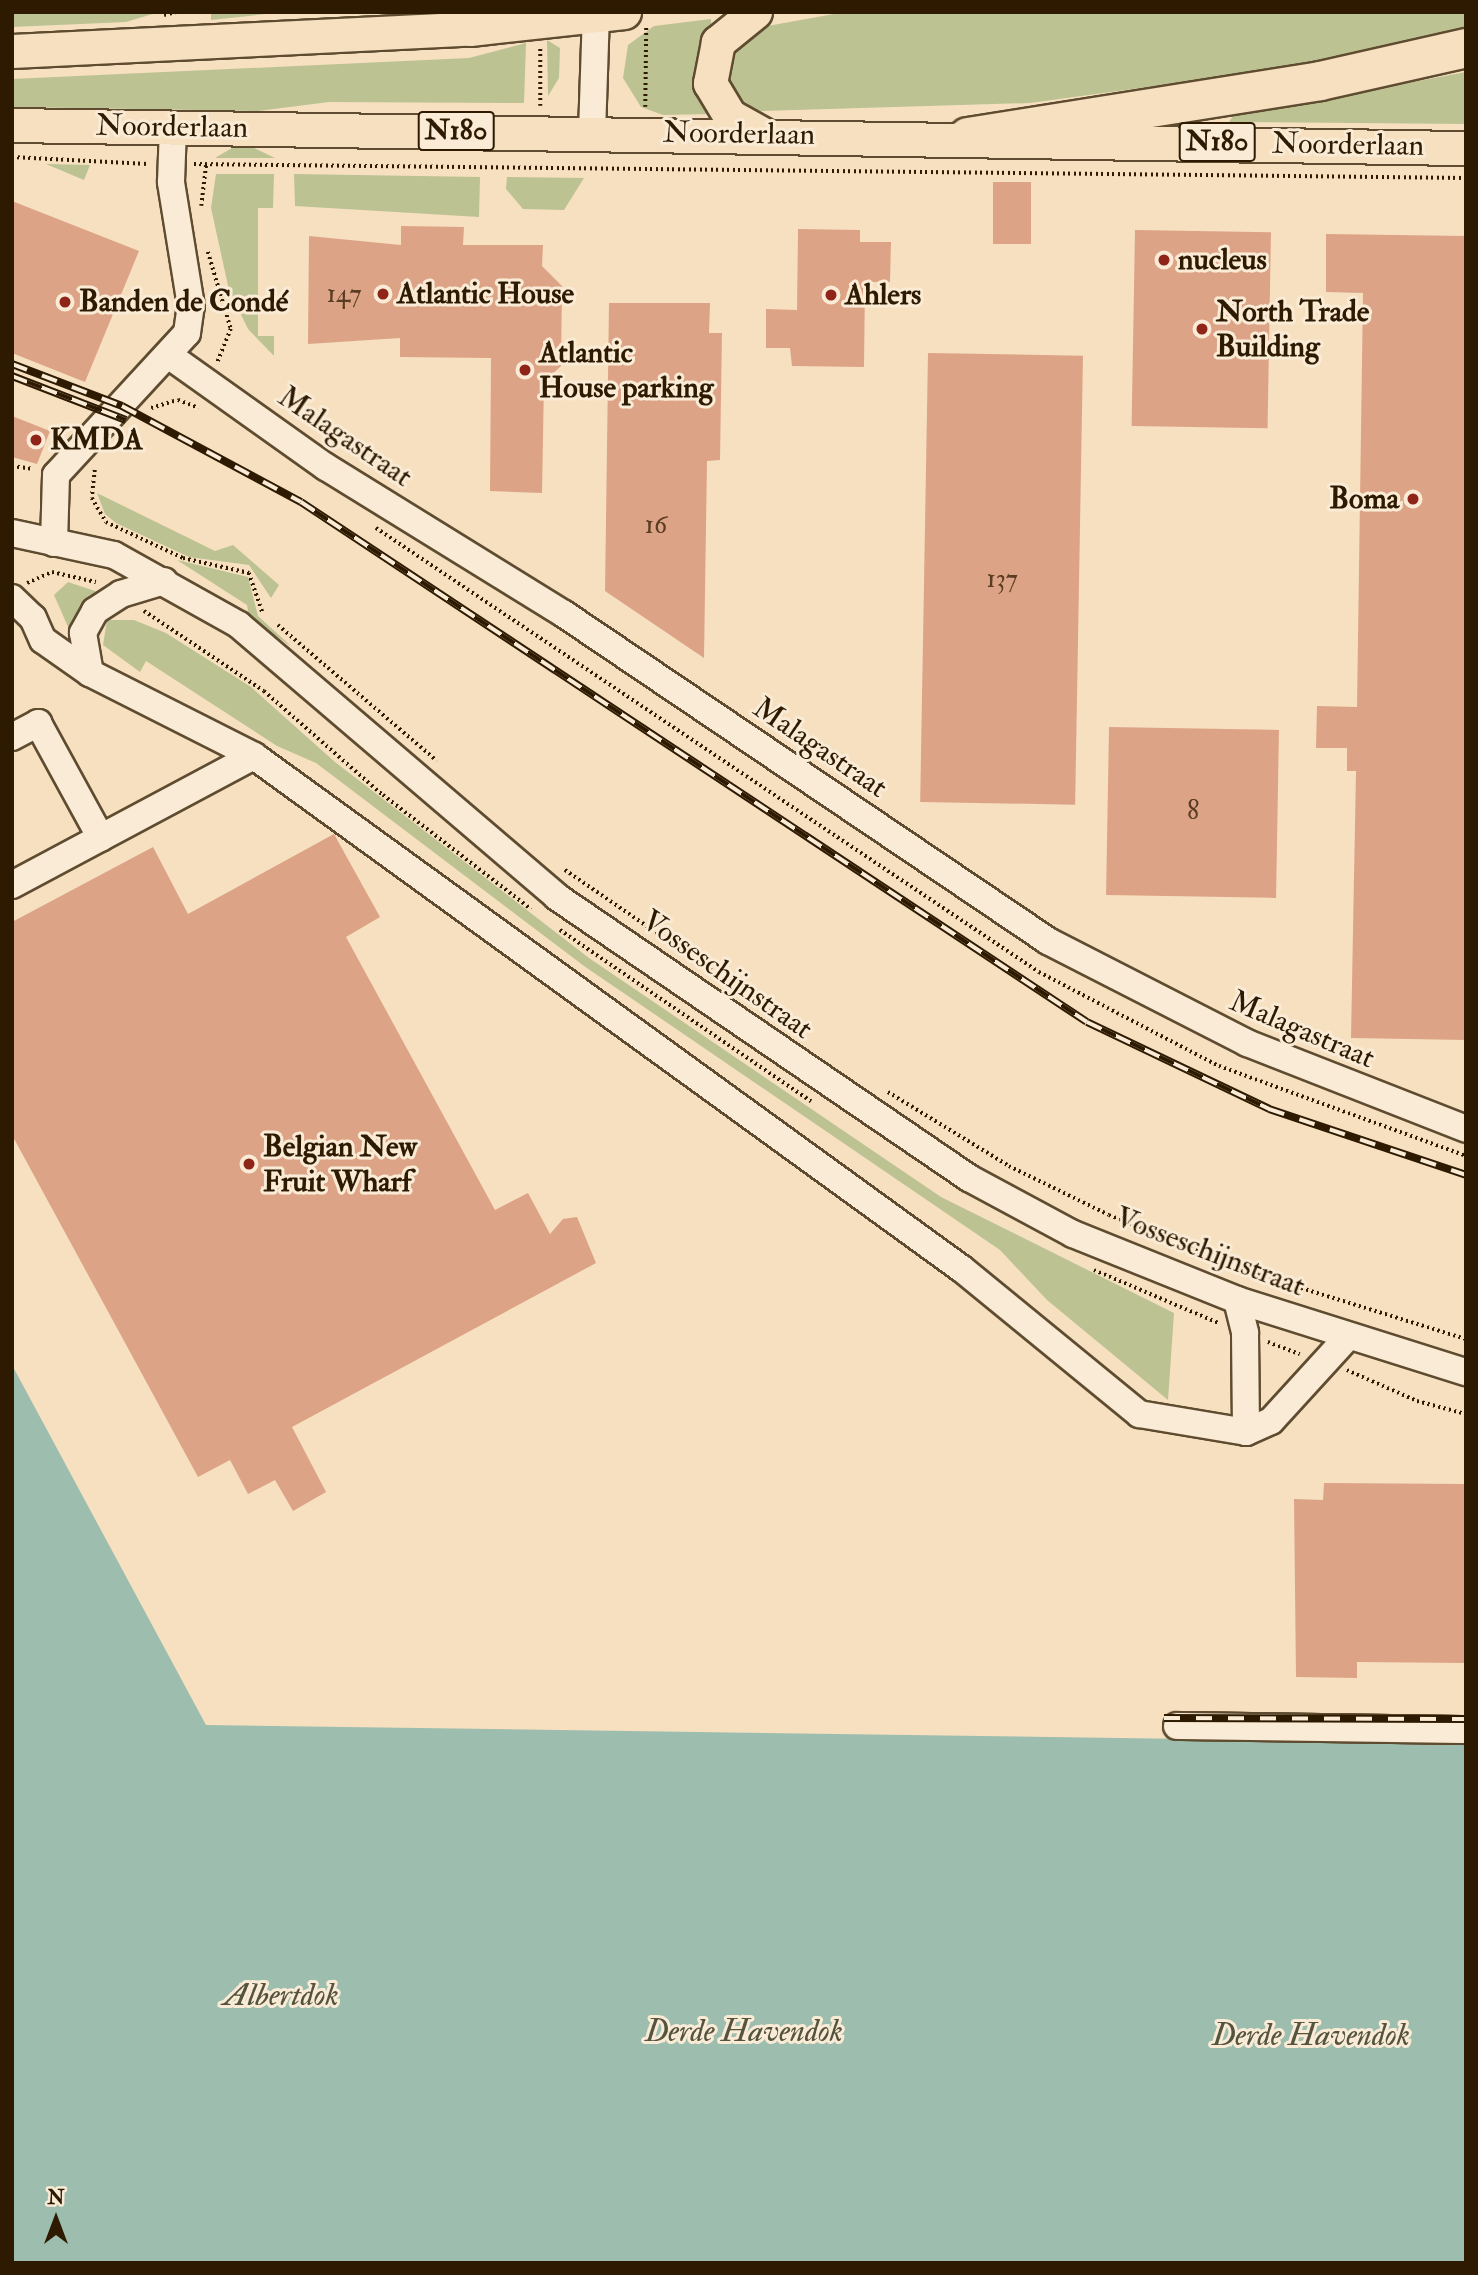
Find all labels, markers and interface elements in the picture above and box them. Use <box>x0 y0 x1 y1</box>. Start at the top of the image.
road number: N180 <box>418 106 494 156</box>
street label: Noorderlaan <box>96 108 248 146</box>
street label: Noorderlaan <box>663 115 815 153</box>
road number: N180 <box>1178 118 1256 166</box>
street label: Noorderlaan <box>1272 126 1424 164</box>
place label: nucleus <box>1178 242 1267 278</box>
marker: nucleus <box>1156 252 1172 268</box>
place label: Atlantic House <box>397 276 574 312</box>
place label: Ahlers <box>845 277 921 313</box>
house number: 147 <box>327 279 361 311</box>
place label: Banden de Condé <box>79 284 288 320</box>
marker: Atlantic House <box>375 286 391 302</box>
marker: Ahlers <box>823 287 839 303</box>
marker: Banden de Condé <box>57 294 73 310</box>
place label: North Trade Building <box>1216 294 1369 364</box>
marker: North Trade Building <box>1194 321 1210 337</box>
place label: Atlantic House parking <box>539 335 713 406</box>
marker: Atlantic House parking <box>517 362 533 378</box>
street label: Malagastraat <box>271 379 419 495</box>
place label: KMDA <box>50 422 143 458</box>
marker: KMDA <box>28 432 44 448</box>
place label: Boma <box>1329 481 1399 517</box>
marker: Boma <box>1405 491 1421 507</box>
house number: 16 <box>645 510 667 542</box>
house number: 137 <box>986 564 1018 596</box>
street label: Malagastraat <box>746 690 894 806</box>
house number: 8 <box>1187 796 1199 828</box>
street label: Vosseschijnstraat <box>635 903 819 1047</box>
street label: Malagastraat <box>1224 983 1380 1077</box>
place label: Belgian New Fruit Wharf <box>263 1129 417 1200</box>
marker: Belgian New Fruit Wharf <box>241 1156 257 1172</box>
street label: Vosseschijnstraat <box>1110 1199 1310 1305</box>
water label: Albertdok <box>223 1976 339 2014</box>
water label: Derde Havendok <box>645 2012 843 2050</box>
water label: Derde Havendok <box>1212 2016 1410 2054</box>
north arrow <box>21 2184 91 2254</box>
text: N <box>47 2186 65 2210</box>

